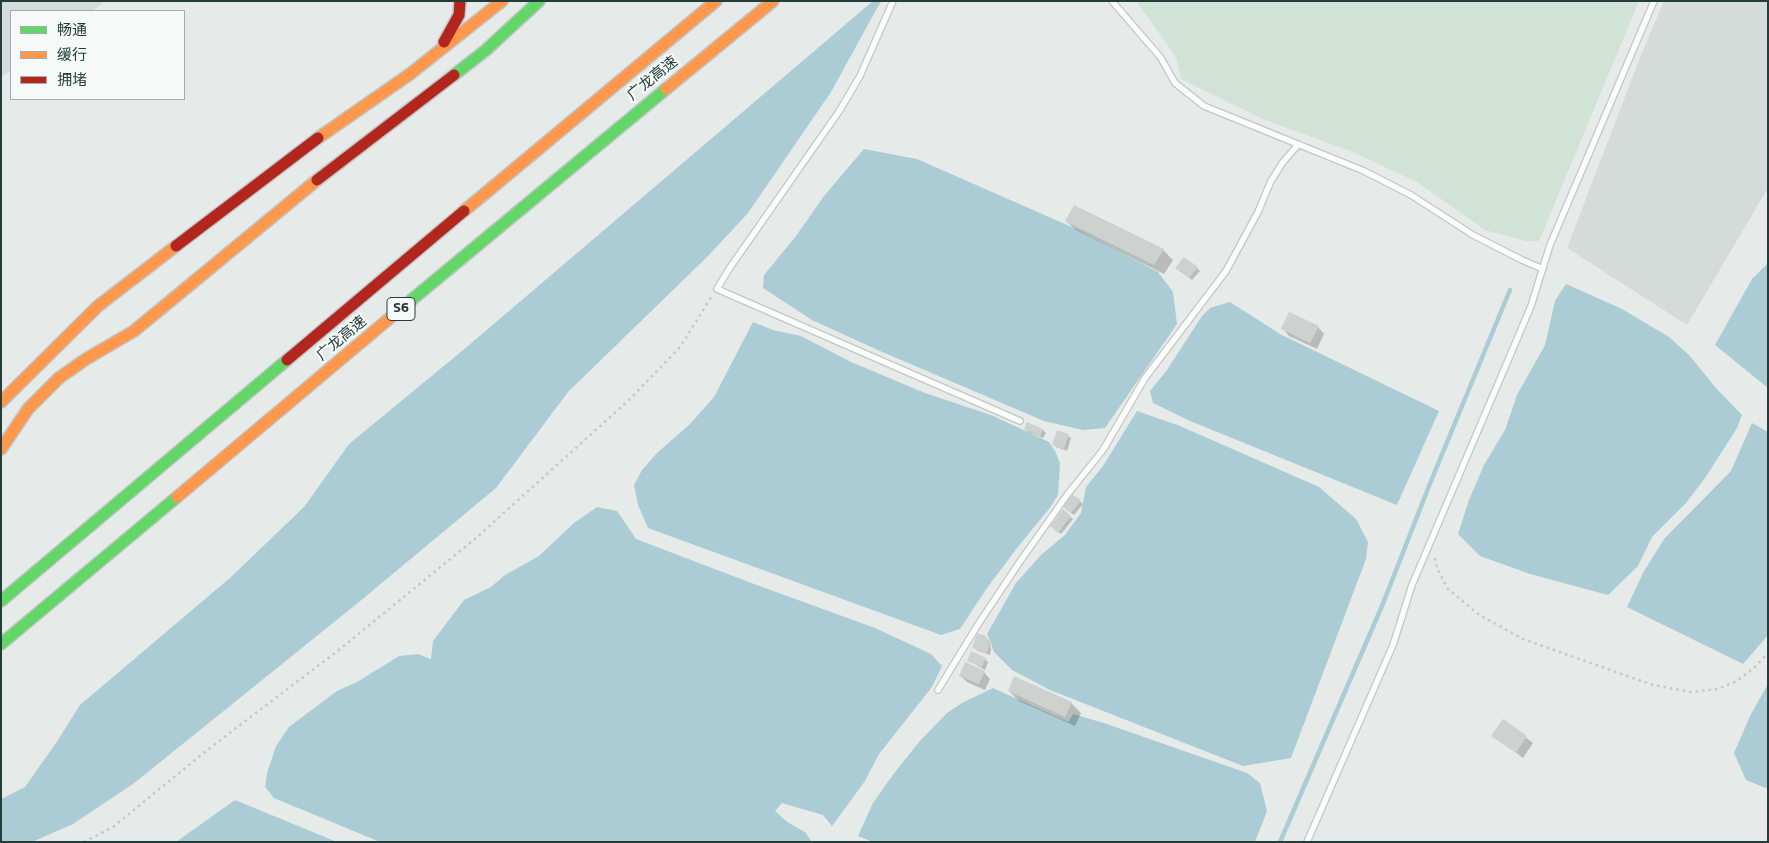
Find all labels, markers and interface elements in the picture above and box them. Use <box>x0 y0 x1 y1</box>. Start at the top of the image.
legend <box>10 10 185 100</box>
text: 畅通 <box>57 18 87 41</box>
text: 缓行 <box>57 43 87 66</box>
street label: 广龙高速 <box>624 53 682 105</box>
text: 拥堵 <box>57 68 87 91</box>
road number: S6 <box>387 298 415 320</box>
street label: 广龙高速 <box>313 313 371 365</box>

